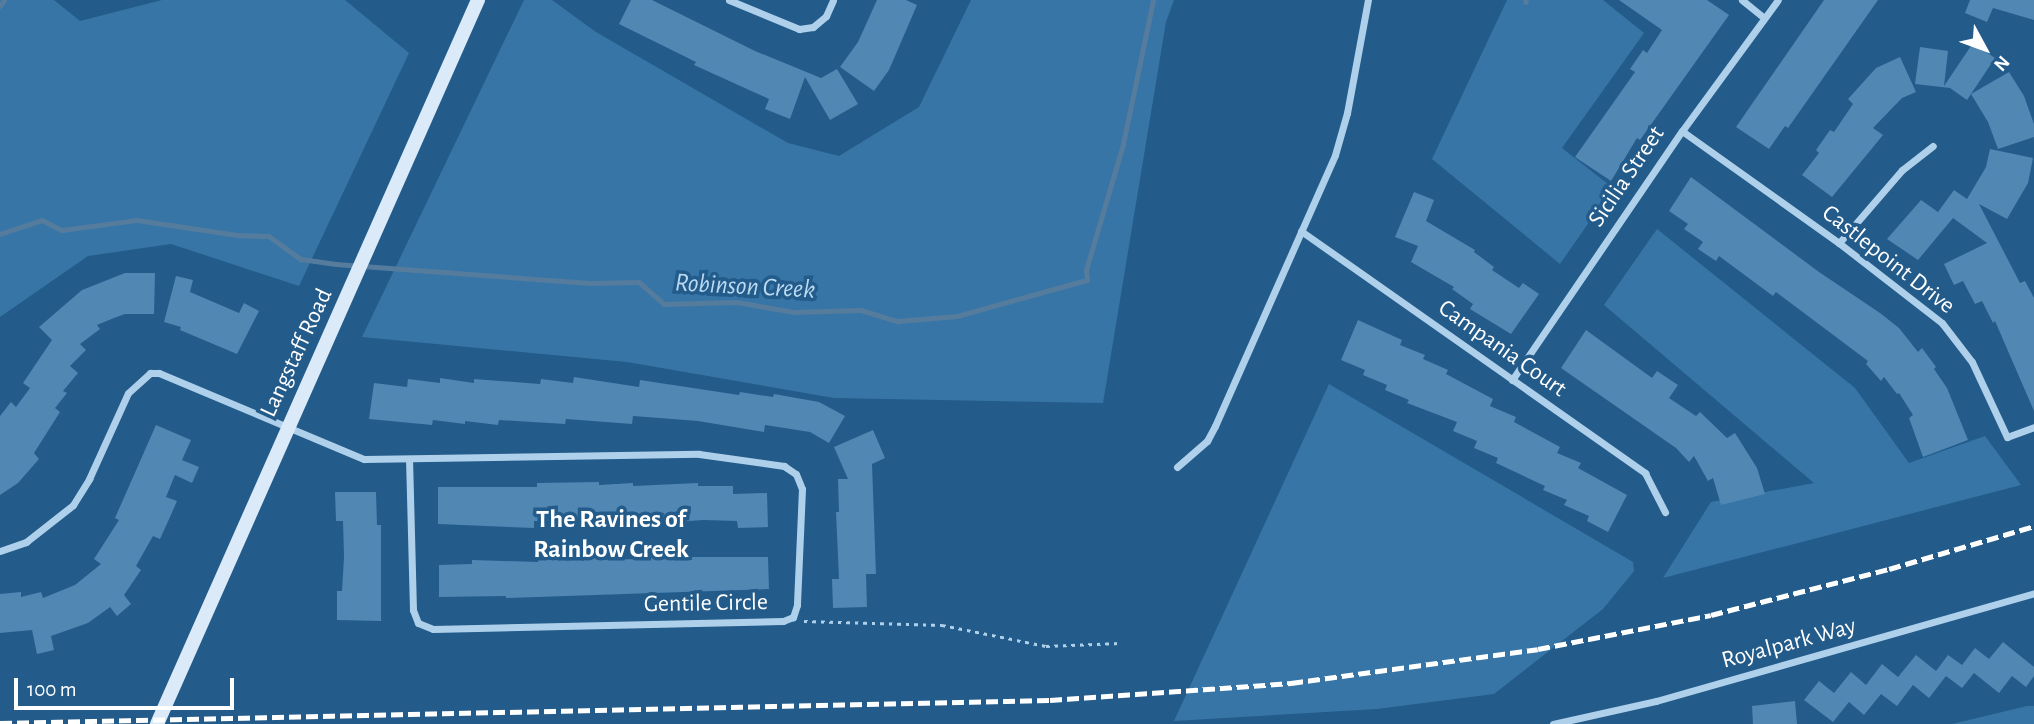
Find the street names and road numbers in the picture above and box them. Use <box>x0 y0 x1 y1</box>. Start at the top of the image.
street label: Sicilia Street <box>1583 121 1671 233</box>
street label: Castlepoint Drive <box>1816 199 1960 321</box>
street label: Langstaff Road <box>255 284 339 422</box>
street label: Campania Court <box>1432 294 1572 404</box>
street label: Gentile Circle <box>644 589 768 619</box>
street label: Royalpark Way <box>1719 612 1859 676</box>

